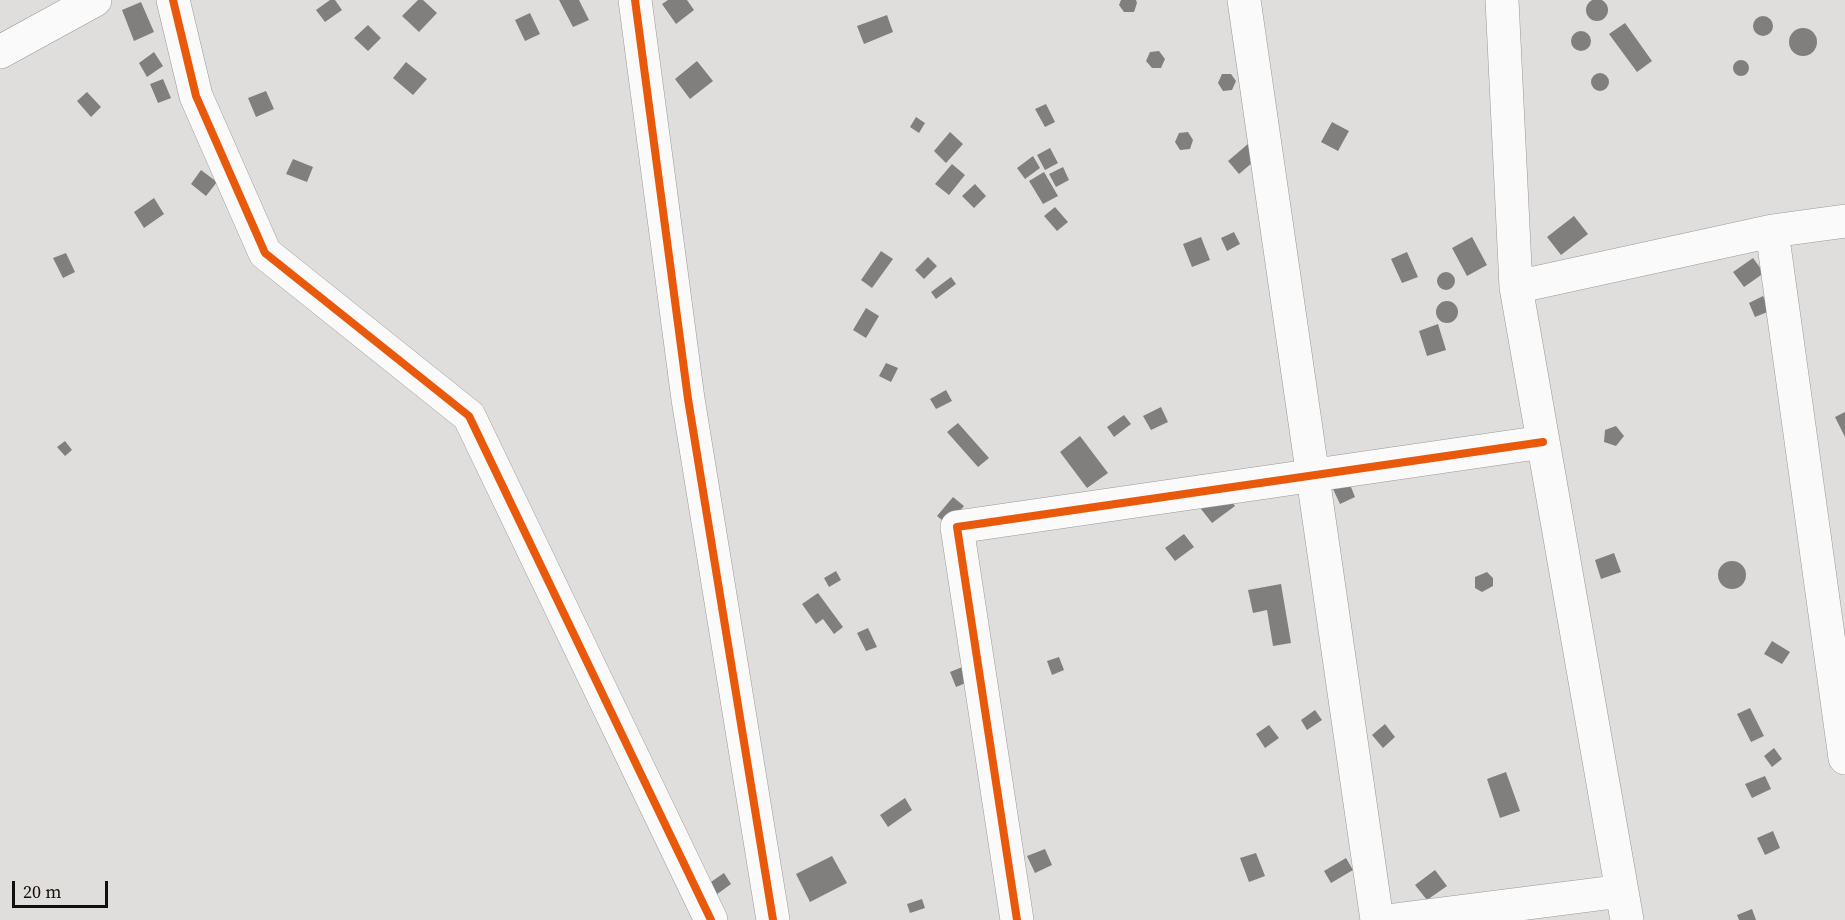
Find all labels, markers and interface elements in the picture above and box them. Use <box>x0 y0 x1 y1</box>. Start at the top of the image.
scale bar <box>15 869 111 907</box>
text: 20 m <box>23 879 61 904</box>

